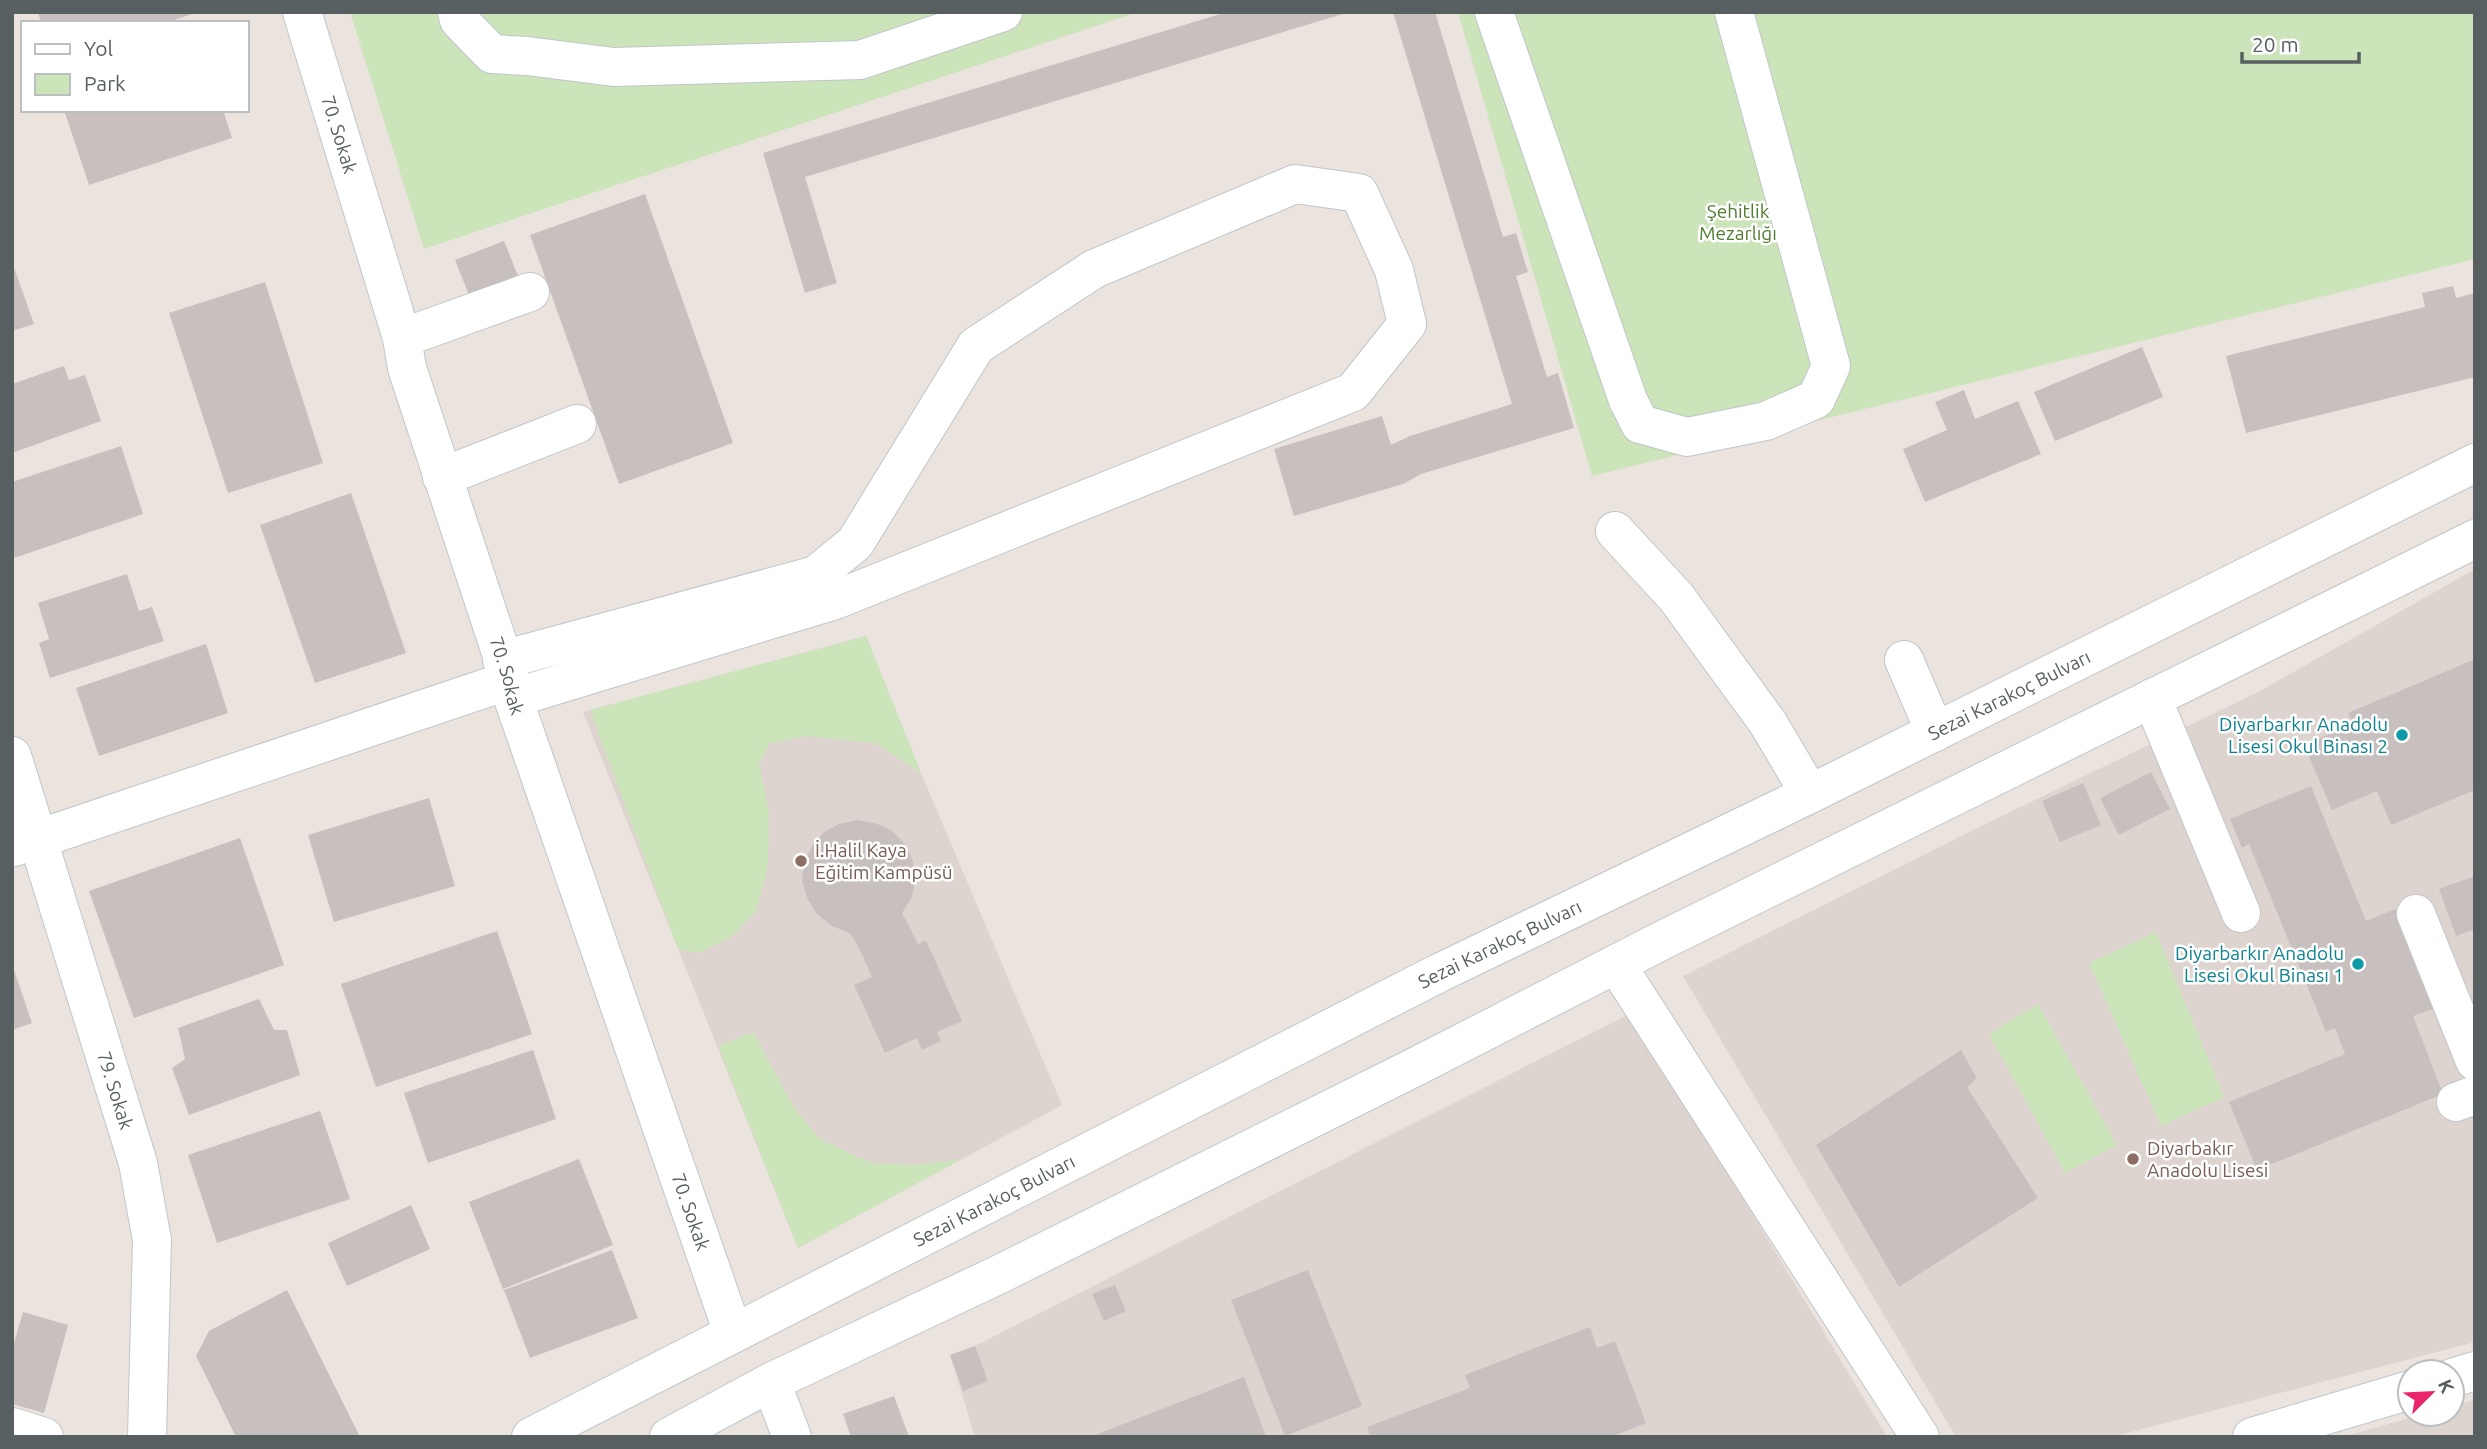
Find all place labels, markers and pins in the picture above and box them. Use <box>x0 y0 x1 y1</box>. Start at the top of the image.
place label: Diyarbarkır Anadolu Lisesi Okul Binası 2 <box>2219 713 2388 757</box>
marker: Diyarbarkır Anadolu Lisesi Okul Binası 2 <box>2394 727 2410 743</box>
place label: İ.Halil Kaya Eğitim Kampüsü <box>815 839 953 883</box>
marker: İ.Halil Kaya Eğitim Kampüsü <box>793 853 809 869</box>
place label: Diyarbarkır Anadolu Lisesi Okul Binası 1 <box>2175 942 2344 986</box>
marker: Diyarbarkır Anadolu Lisesi Okul Binası 1 <box>2350 956 2366 972</box>
place label: Diyarbakır Anadolu Lisesi <box>2147 1137 2268 1181</box>
marker: Diyarbakır Anadolu Lisesi <box>2125 1151 2141 1167</box>

